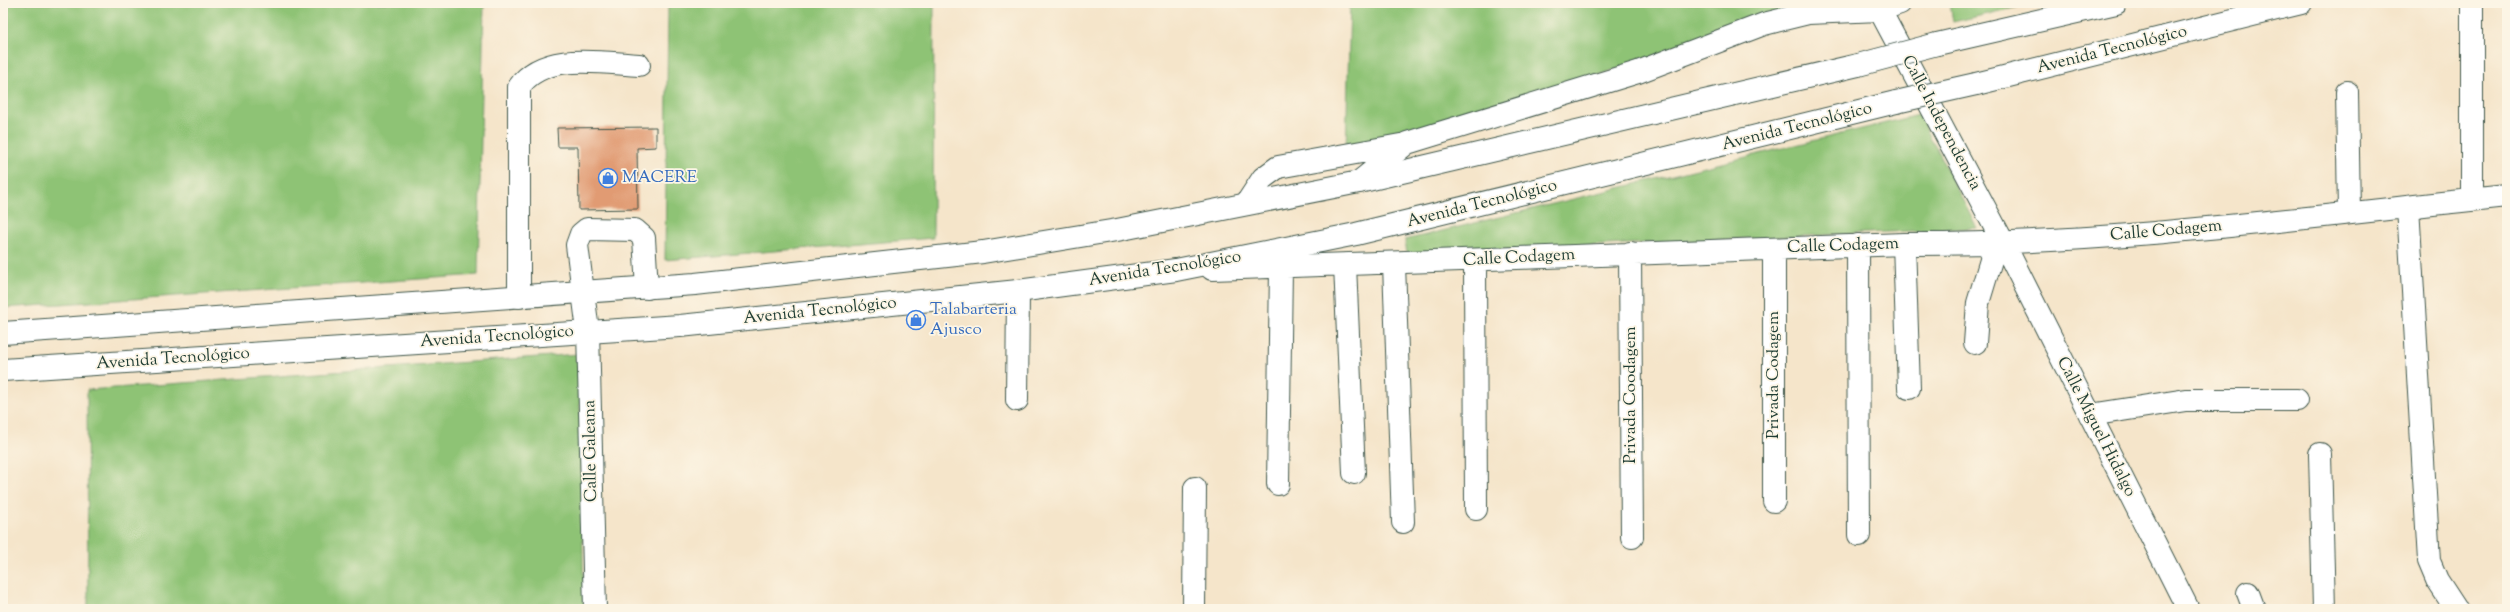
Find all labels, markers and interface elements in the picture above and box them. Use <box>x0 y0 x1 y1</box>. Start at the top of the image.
street label: Avenida Tecnológico <box>2034 20 2190 80</box>
street label: Calle Independencia <box>1895 51 1987 195</box>
street label: Avenida Tecnológico <box>1719 97 1875 157</box>
place label: MACERE <box>622 166 697 190</box>
shop icon: MACERE <box>597 167 619 189</box>
street label: Avenida Tecnológico <box>1404 174 1560 234</box>
street label: Calle Codagem <box>2109 214 2223 248</box>
street label: Calle Codagem <box>1787 232 1899 260</box>
street label: Calle Codagem <box>1462 243 1576 273</box>
street label: Avenida Tecnológico <box>1087 245 1243 293</box>
street label: Avenida Tecnológico <box>742 291 898 331</box>
place label: Talabarteria Ajusco <box>930 298 1017 342</box>
shop icon: Talabarteria Ajusco <box>905 309 927 331</box>
street label: Privada Codagem <box>1762 311 1786 439</box>
street label: Avenida Tecnológico <box>419 320 575 354</box>
street label: Privada Coodagem <box>1619 326 1643 464</box>
street label: Avenida Tecnológico <box>95 342 251 376</box>
street label: Calle Miguel Hidalgo <box>2050 353 2142 501</box>
street label: Calle Galeana <box>578 400 604 502</box>

